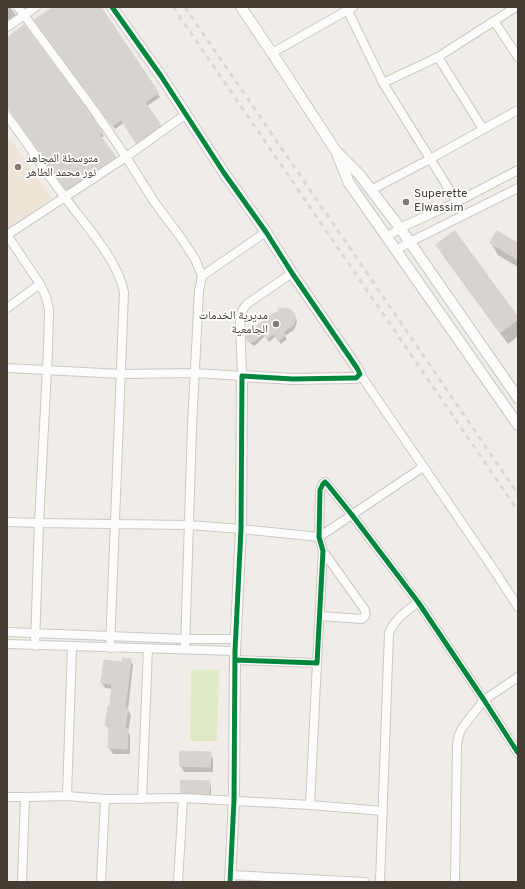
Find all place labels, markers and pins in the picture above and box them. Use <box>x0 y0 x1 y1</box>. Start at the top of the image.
place label: متوسطة المجاهد نور محمد الطاهر <box>26 153 98 181</box>
marker: متوسطة المجاهد نور محمد الطاهر <box>13 162 23 172</box>
place label: Superette Elwassim <box>414 188 468 216</box>
marker: Superette Elwassim <box>401 197 411 207</box>
place label: مديرية الخدمات الجامعية <box>199 310 268 338</box>
marker: مديرية الخدمات الجامعية <box>271 319 281 329</box>

